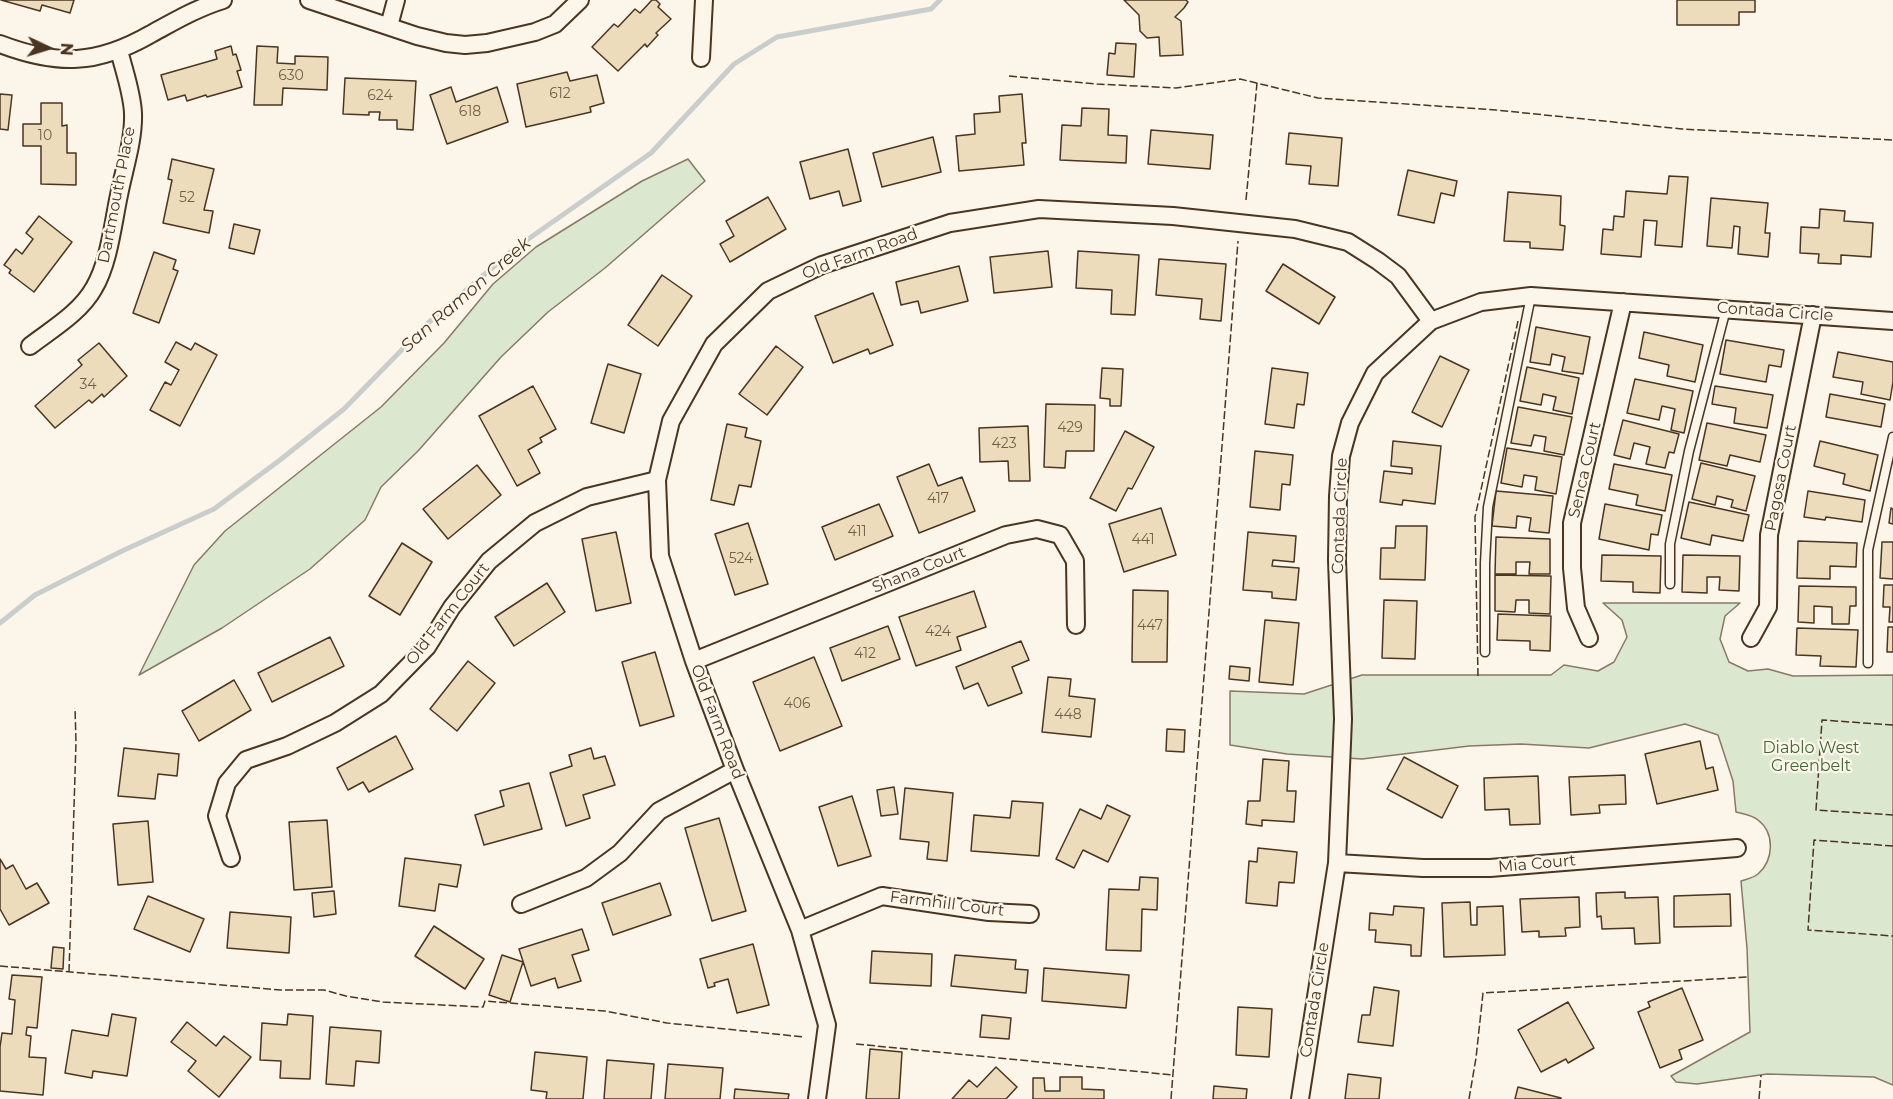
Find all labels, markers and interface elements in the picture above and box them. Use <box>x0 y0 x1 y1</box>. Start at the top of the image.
north arrow <box>18 18 78 78</box>
text: N <box>57 42 76 56</box>
house number: 630 <box>278 68 304 84</box>
house number: 612 <box>549 86 571 102</box>
house number: 624 <box>367 88 393 104</box>
house number: 618 <box>459 104 481 120</box>
street label: Dartmouth Place <box>94 125 140 265</box>
house number: 10 <box>38 128 52 144</box>
house number: 52 <box>179 190 195 206</box>
street label: Old Farm Road <box>800 224 920 284</box>
water label: San Ramon Creek <box>397 233 535 357</box>
street label: Contada Circle <box>1716 298 1834 326</box>
house number: 34 <box>79 377 97 393</box>
house number: 429 <box>1057 420 1083 436</box>
street label: Senca Court <box>1565 420 1605 520</box>
street label: Pagosa Court <box>1761 423 1801 533</box>
house number: 423 <box>991 436 1017 452</box>
street label: Contada Circle <box>1328 457 1352 575</box>
house number: 417 <box>927 491 949 507</box>
house number: 411 <box>847 524 867 540</box>
house number: 441 <box>1131 532 1155 548</box>
street label: Shana Court <box>869 542 969 598</box>
house number: 524 <box>729 551 753 567</box>
street label: Old Farm Court <box>402 559 494 669</box>
house number: 447 <box>1137 618 1163 634</box>
house number: 424 <box>925 624 951 640</box>
house number: 412 <box>854 646 876 662</box>
street label: Old Farm Road <box>686 662 748 782</box>
house number: 406 <box>783 696 811 712</box>
house number: 448 <box>1054 707 1082 723</box>
park label: Diablo West Greenbelt <box>1762 738 1860 776</box>
street label: Mia Court <box>1497 851 1577 877</box>
street label: Farmhill Court <box>889 887 1005 921</box>
street label: Contada Circle <box>1296 941 1334 1059</box>

